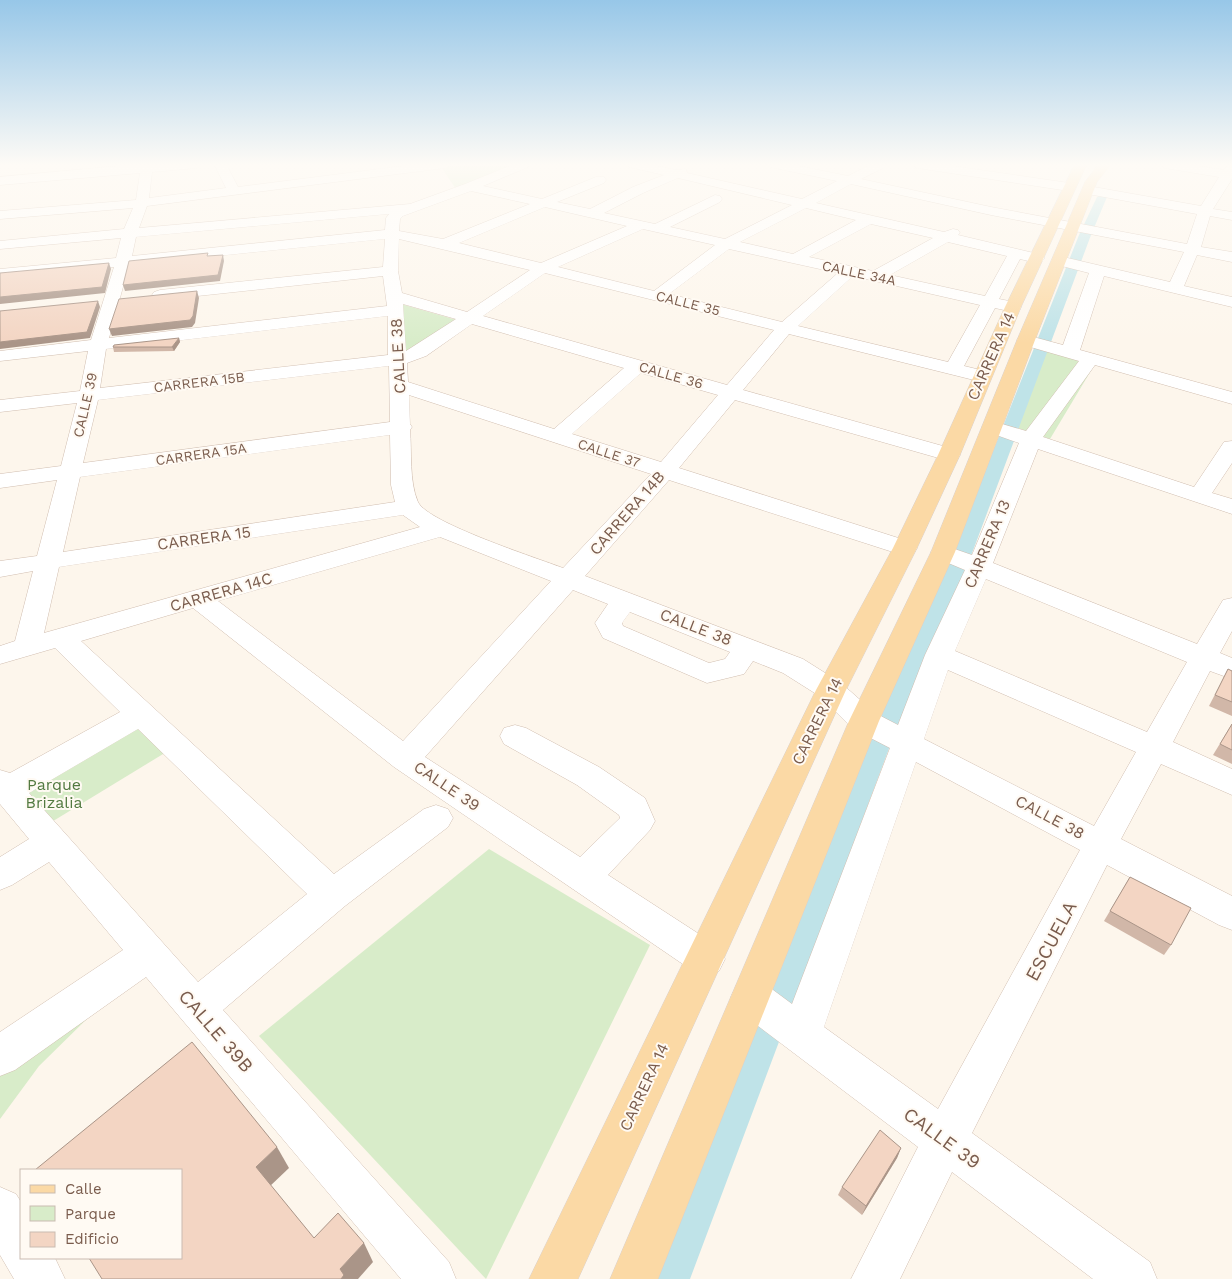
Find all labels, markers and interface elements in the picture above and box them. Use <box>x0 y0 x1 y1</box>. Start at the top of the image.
street label: CALLE 34A <box>821 257 897 289</box>
street label: CALLE 35 <box>654 287 722 319</box>
street label: CARRERA 14 <box>963 309 1019 403</box>
street label: CALLE 38 <box>387 318 409 394</box>
street label: CALLE 36 <box>637 358 705 392</box>
street label: CARRERA 15B <box>153 368 245 396</box>
street label: CALLE 39 <box>70 371 100 439</box>
street label: CALLE 37 <box>576 435 642 471</box>
street label: CARRERA 15A <box>154 440 248 468</box>
street label: CARRERA 14B <box>585 467 669 559</box>
street label: CARRERA 13 <box>960 497 1014 591</box>
street label: CARRERA 15 <box>156 522 252 554</box>
street label: CARRERA 14C <box>168 568 274 616</box>
street label: CALLE 38 <box>657 605 735 649</box>
street label: CARRERA 14 <box>788 674 846 768</box>
street label: CALLE 39 <box>410 757 484 815</box>
park label: Parque Brizalia <box>25 775 83 812</box>
street label: CALLE 38 <box>1012 791 1088 843</box>
street label: ESCUELA <box>1020 897 1082 985</box>
street label: CALLE 39B <box>174 985 258 1077</box>
street label: CARRERA 14 <box>615 1040 673 1134</box>
street label: CALLE 39 <box>899 1102 985 1174</box>
legend <box>20 1169 182 1259</box>
text: Calle <box>65 1180 102 1198</box>
text: Parque <box>65 1205 116 1223</box>
text: Edificio <box>65 1230 119 1248</box>

